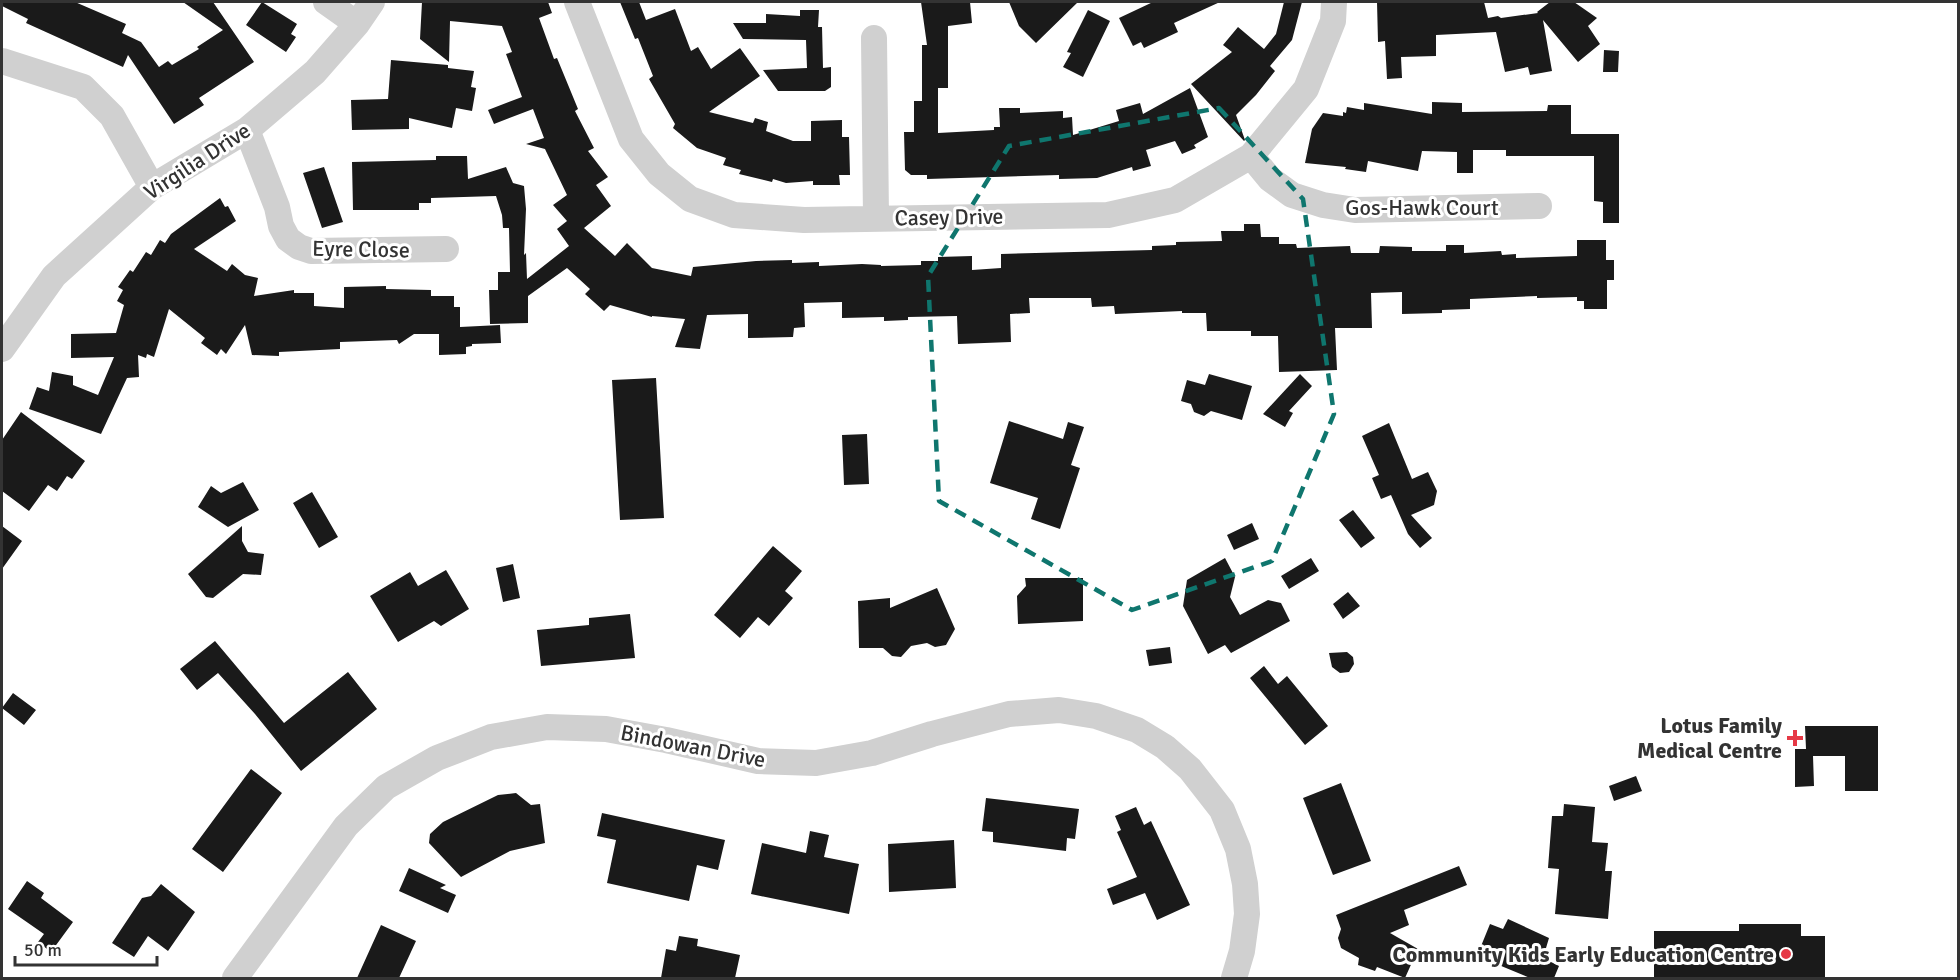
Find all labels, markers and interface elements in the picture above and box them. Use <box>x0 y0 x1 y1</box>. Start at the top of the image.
street label: Virgilia Drive <box>139 117 255 205</box>
street label: Gos-Hawk Court <box>1345 194 1499 221</box>
street label: Casey Drive <box>894 203 1004 231</box>
street label: Eyre Close <box>312 235 410 263</box>
place label: Lotus Family Medical Centre <box>1637 712 1782 764</box>
street label: Bindowan Drive <box>618 719 768 773</box>
marker: Lotus Family Medical Centre <box>1786 729 1804 747</box>
scale bar <box>15 929 158 967</box>
text: 50 m <box>24 939 62 961</box>
place label: Community Kids Early Education Centre <box>1393 941 1774 968</box>
marker: Community Kids Early Education Centre <box>1779 947 1793 961</box>

